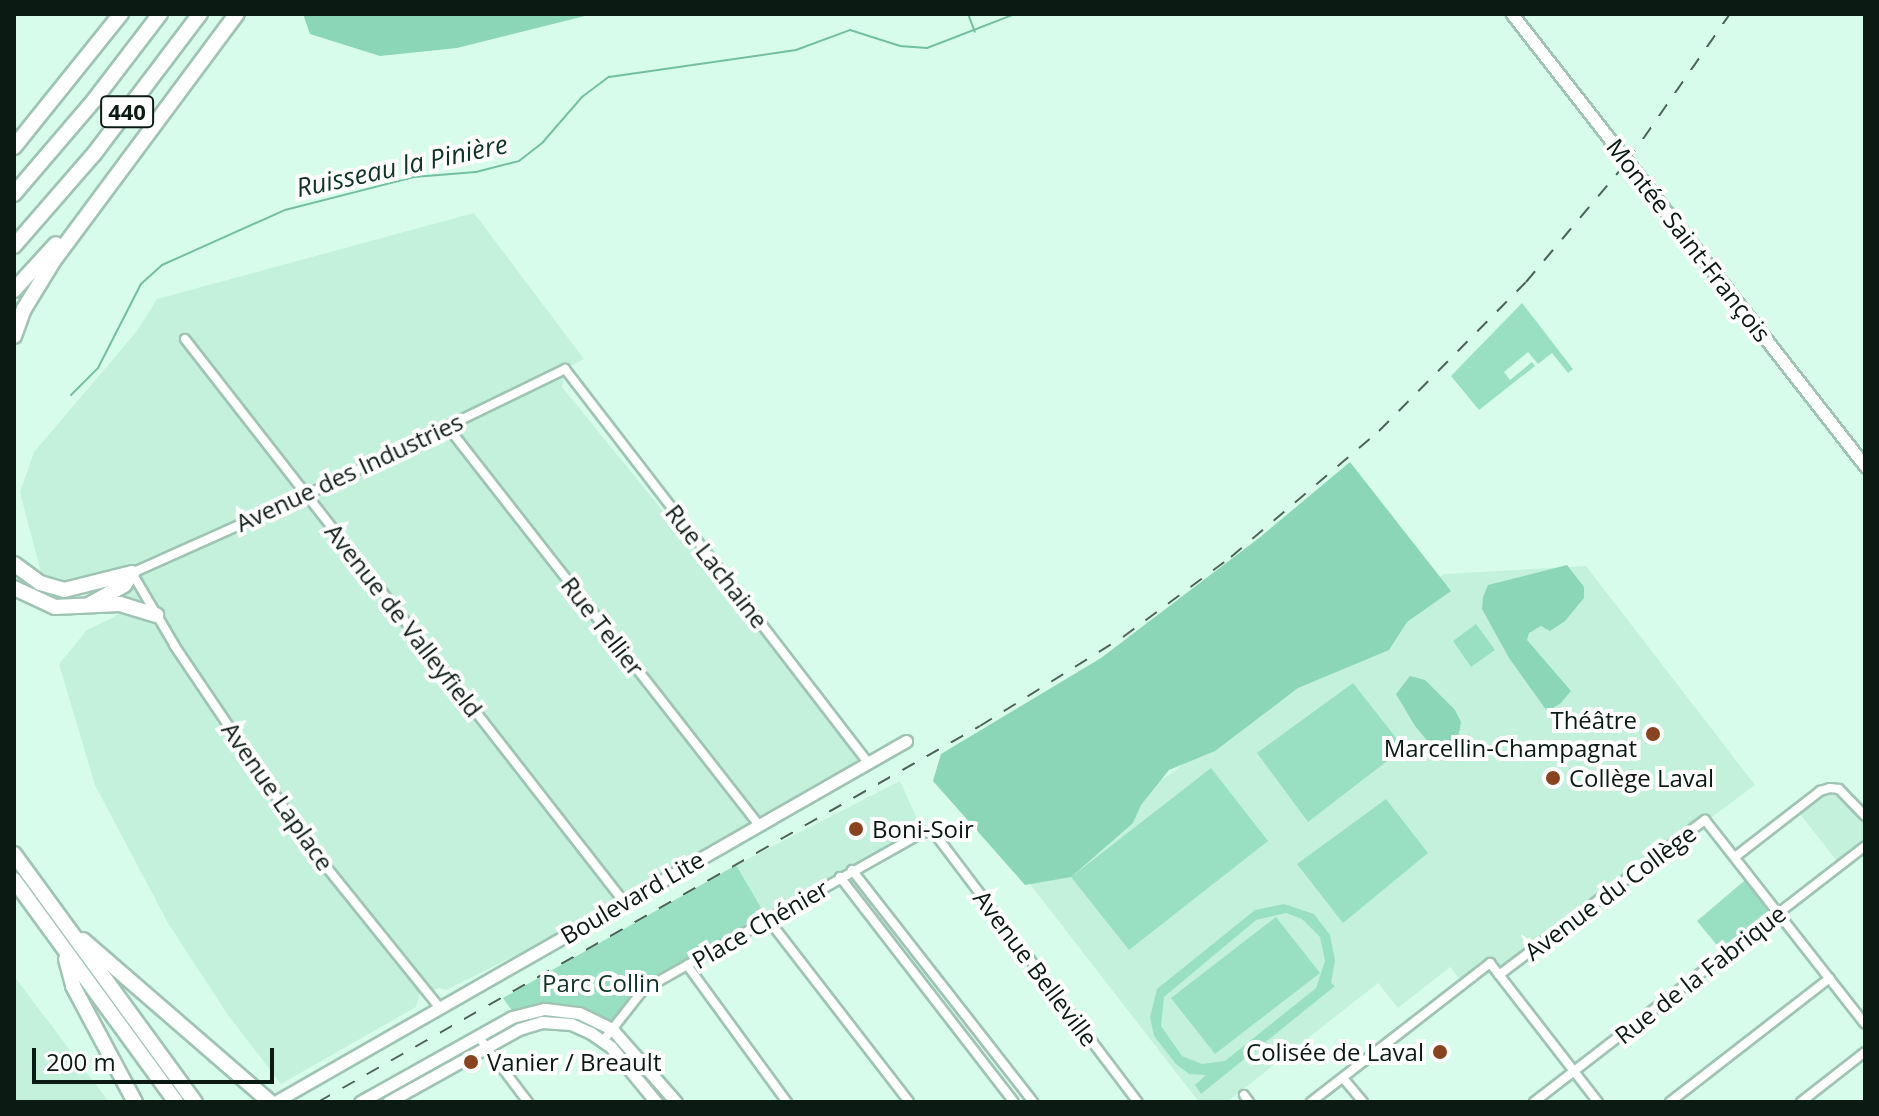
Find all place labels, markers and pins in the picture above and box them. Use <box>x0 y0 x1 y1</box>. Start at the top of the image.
place label: Théâtre Marcellin-Champagnat <box>1384 706 1637 762</box>
marker: Théâtre Marcellin-Champagnat <box>1644 725 1662 743</box>
place label: Collège Laval <box>1569 764 1714 792</box>
marker: Collège Laval <box>1544 769 1562 787</box>
place label: Boni-Soir <box>872 815 974 843</box>
marker: Boni-Soir <box>847 820 865 838</box>
place label: Colisée de Laval <box>1246 1038 1424 1066</box>
marker: Colisée de Laval <box>1431 1043 1449 1061</box>
place label: Vanier / Breault <box>487 1048 661 1076</box>
marker: Vanier / Breault <box>462 1053 480 1071</box>

